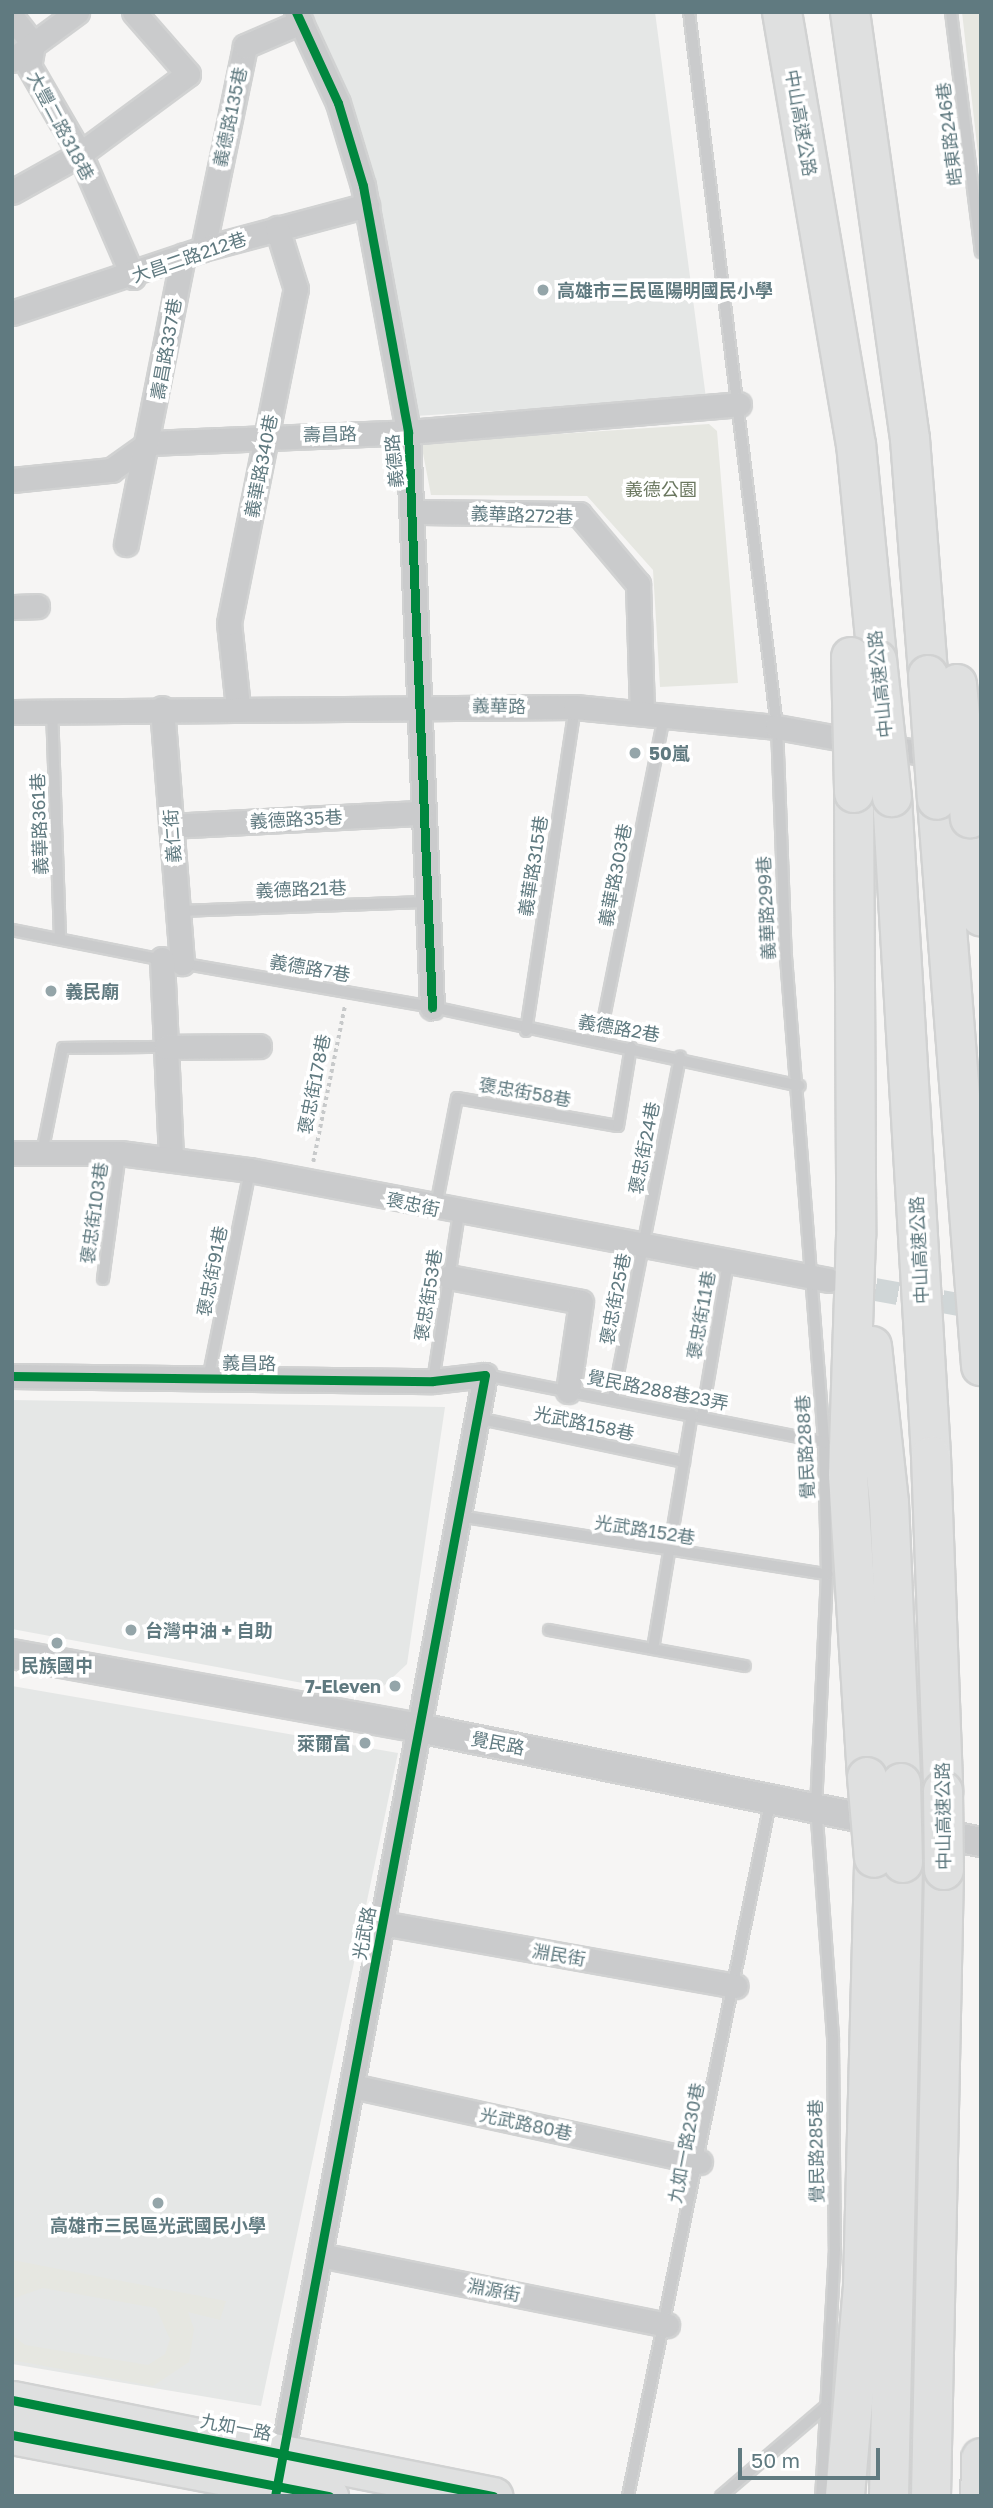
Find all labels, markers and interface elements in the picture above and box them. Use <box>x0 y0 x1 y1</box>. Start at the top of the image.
street label: 義德路135巷 <box>209 65 251 169</box>
street label: 大豐二路318巷 <box>23 68 99 184</box>
street label: 中山高速公路 <box>781 68 821 178</box>
street label: 皓東路246巷 <box>932 81 966 187</box>
street label: 大昌二路212巷 <box>129 227 249 287</box>
place label: 高雄市三民區陽明國民小學 <box>557 279 773 301</box>
marker: 高雄市三民區陽明國民小學 <box>535 282 551 298</box>
street label: 壽昌路337巷 <box>146 297 186 401</box>
street label: 義華路340巷 <box>240 413 282 519</box>
street label: 壽昌路 <box>303 423 357 445</box>
street label: 義德路 <box>381 433 407 489</box>
park label: 義德公園 <box>625 478 697 500</box>
street label: 義華路272巷 <box>470 502 574 528</box>
street label: 中山高速公路 <box>864 629 896 739</box>
street label: 義華路 <box>472 695 526 717</box>
place label: 50嵐 <box>649 742 690 764</box>
marker: 50嵐 <box>627 745 643 761</box>
street label: 義華路361巷 <box>26 773 52 875</box>
street label: 義德路35巷 <box>249 806 343 832</box>
street label: 義仁街 <box>159 808 185 864</box>
street label: 義華路315巷 <box>514 814 552 918</box>
street label: 義華路303巷 <box>594 822 636 928</box>
street label: 義華路299巷 <box>752 855 780 961</box>
street label: 義德路21巷 <box>255 877 347 901</box>
street label: 義德路7巷 <box>268 950 352 986</box>
place label: 義民廟 <box>65 980 119 1002</box>
marker: 義民廟 <box>43 983 59 999</box>
street label: 義德路2巷 <box>577 1010 661 1046</box>
street label: 褒忠街178巷 <box>294 1032 334 1136</box>
street label: 褒忠街58巷 <box>477 1073 573 1111</box>
street label: 褒忠街24巷 <box>624 1100 664 1196</box>
street label: 褒忠街103巷 <box>76 1161 112 1265</box>
street label: 褒忠街 <box>384 1188 442 1220</box>
street label: 中山高速公路 <box>905 1196 933 1304</box>
street label: 褒忠街91巷 <box>193 1224 231 1318</box>
street label: 褒忠街53巷 <box>410 1247 446 1343</box>
street label: 褒忠街25巷 <box>596 1251 634 1347</box>
street label: 褒忠街11巷 <box>683 1269 719 1361</box>
street label: 義昌路 <box>222 1352 276 1374</box>
street label: 覺民路288巷23弄 <box>586 1366 730 1414</box>
street label: 覺民路288巷 <box>791 1394 819 1500</box>
street label: 光武路158巷 <box>532 1402 636 1444</box>
street label: 光武路152巷 <box>593 1511 697 1549</box>
place label: 台灣中油 + 自助 <box>145 1619 272 1641</box>
marker: 台灣中油 + 自助 <box>123 1622 139 1638</box>
marker: 民族國中 <box>49 1635 65 1651</box>
place label: 民族國中 <box>21 1654 93 1676</box>
place label: 7-Eleven <box>305 1675 381 1697</box>
marker: 7-Eleven <box>387 1678 403 1694</box>
street label: 覺民路 <box>469 1727 527 1759</box>
place label: 萊爾富 <box>297 1732 351 1754</box>
marker: 萊爾富 <box>357 1735 373 1751</box>
street label: 中山高速公路 <box>931 1762 955 1870</box>
street label: 光武路 <box>348 1904 380 1962</box>
street label: 淵民街 <box>531 1940 587 1970</box>
street label: 九如一路230巷 <box>664 2081 708 2205</box>
street label: 覺民路285巷 <box>804 2099 828 2203</box>
street label: 光武路80巷 <box>478 2104 574 2144</box>
marker: 高雄市三民區光武國民小學 <box>150 2195 166 2211</box>
place label: 高雄市三民區光武國民小學 <box>50 2214 266 2236</box>
street label: 淵源街 <box>465 2274 523 2306</box>
street label: 九如一路 <box>199 2410 273 2444</box>
scale bar <box>741 2434 883 2478</box>
text: 50 m <box>751 2447 800 2473</box>

